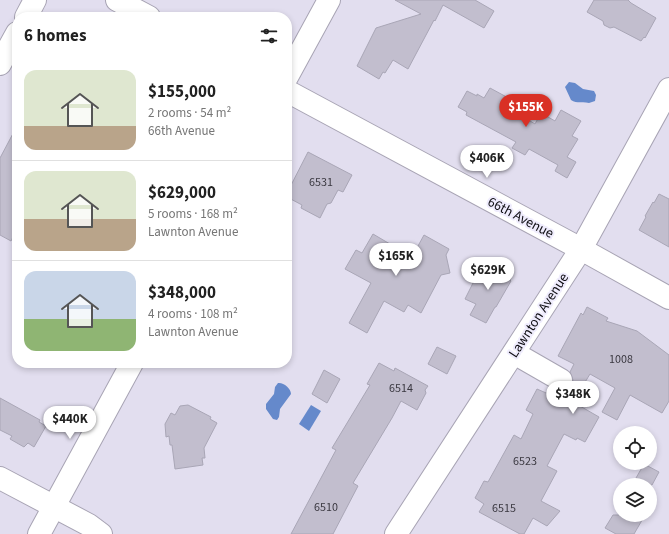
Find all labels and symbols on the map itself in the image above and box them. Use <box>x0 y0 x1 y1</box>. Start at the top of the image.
pin: $155K <box>498 94 554 128</box>
pin: $406K <box>459 145 515 179</box>
house number: 6531 <box>309 174 333 191</box>
street label: 66th Avenue <box>484 192 557 244</box>
pin: $165K <box>368 243 424 277</box>
pin: $629K <box>460 257 516 291</box>
street label: Lawnton Avenue <box>504 269 574 362</box>
house number: 1008 <box>609 351 633 368</box>
house number: 6514 <box>389 380 413 397</box>
pin: $348K <box>545 381 601 415</box>
pin: $440K <box>42 406 98 440</box>
house number: 6523 <box>513 453 537 470</box>
house number: 6510 <box>314 499 338 516</box>
house number: 6515 <box>492 500 516 517</box>

